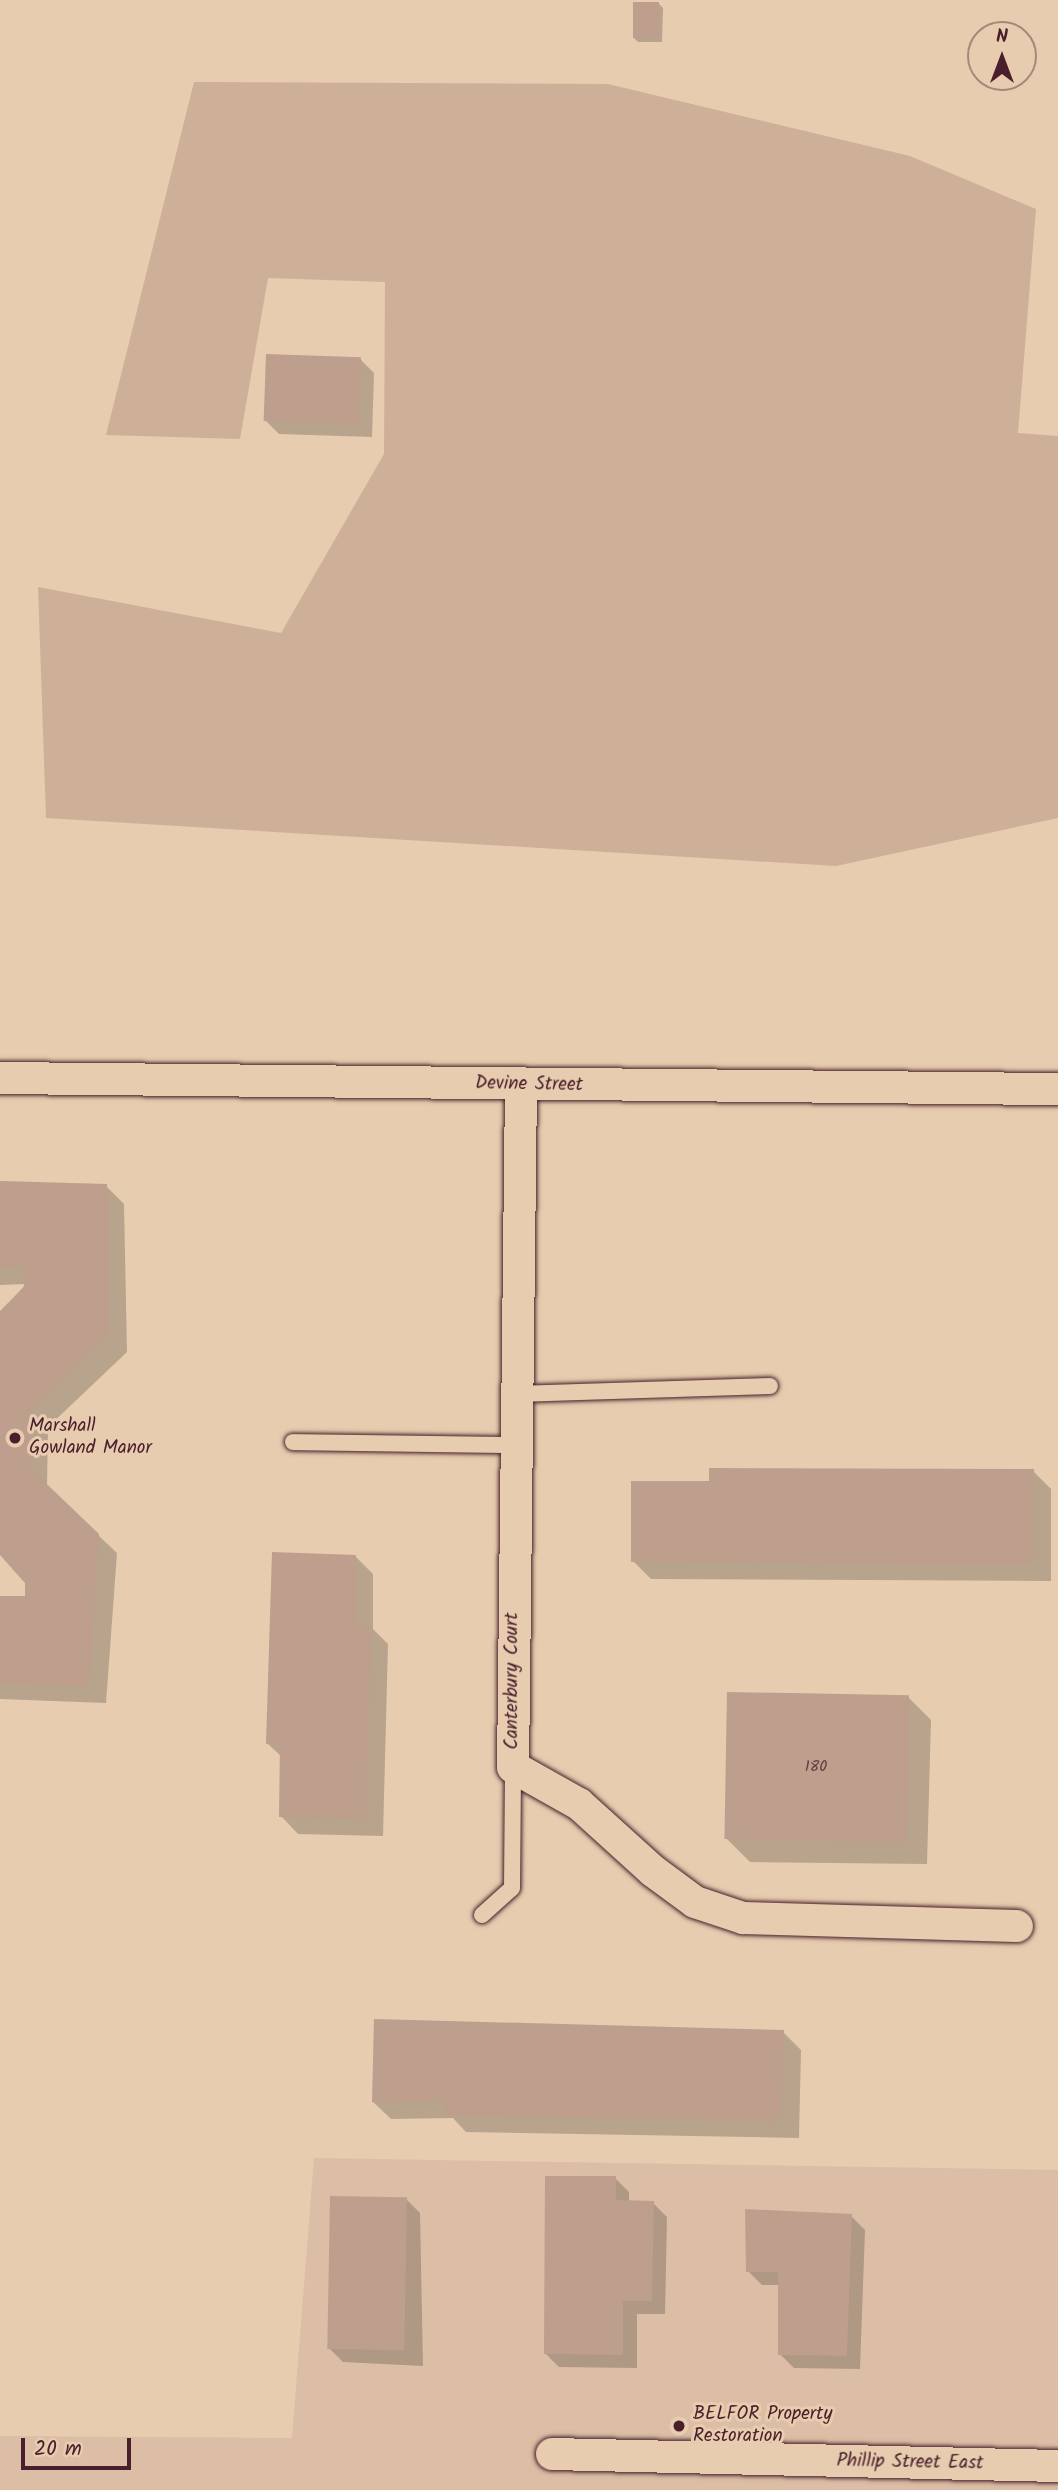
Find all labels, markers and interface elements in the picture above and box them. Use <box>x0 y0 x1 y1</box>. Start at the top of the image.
north arrow <box>967 21 1037 91</box>
text: N <box>996 22 1008 52</box>
street label: Devine Street <box>475 1073 583 1097</box>
place label: Marshall Gowland Manor <box>29 1416 152 1460</box>
marker: Marshall Gowland Manor <box>7 1430 23 1446</box>
street label: Canterbury Court <box>502 1612 524 1750</box>
house number: 180 <box>805 1757 827 1777</box>
place label: BELFOR Property Restoration <box>693 2404 832 2448</box>
marker: BELFOR Property Restoration <box>671 2418 687 2434</box>
scale bar <box>24 2424 135 2468</box>
text: 20 m <box>34 2433 82 2466</box>
street label: Phillip Street East <box>836 2450 984 2476</box>

